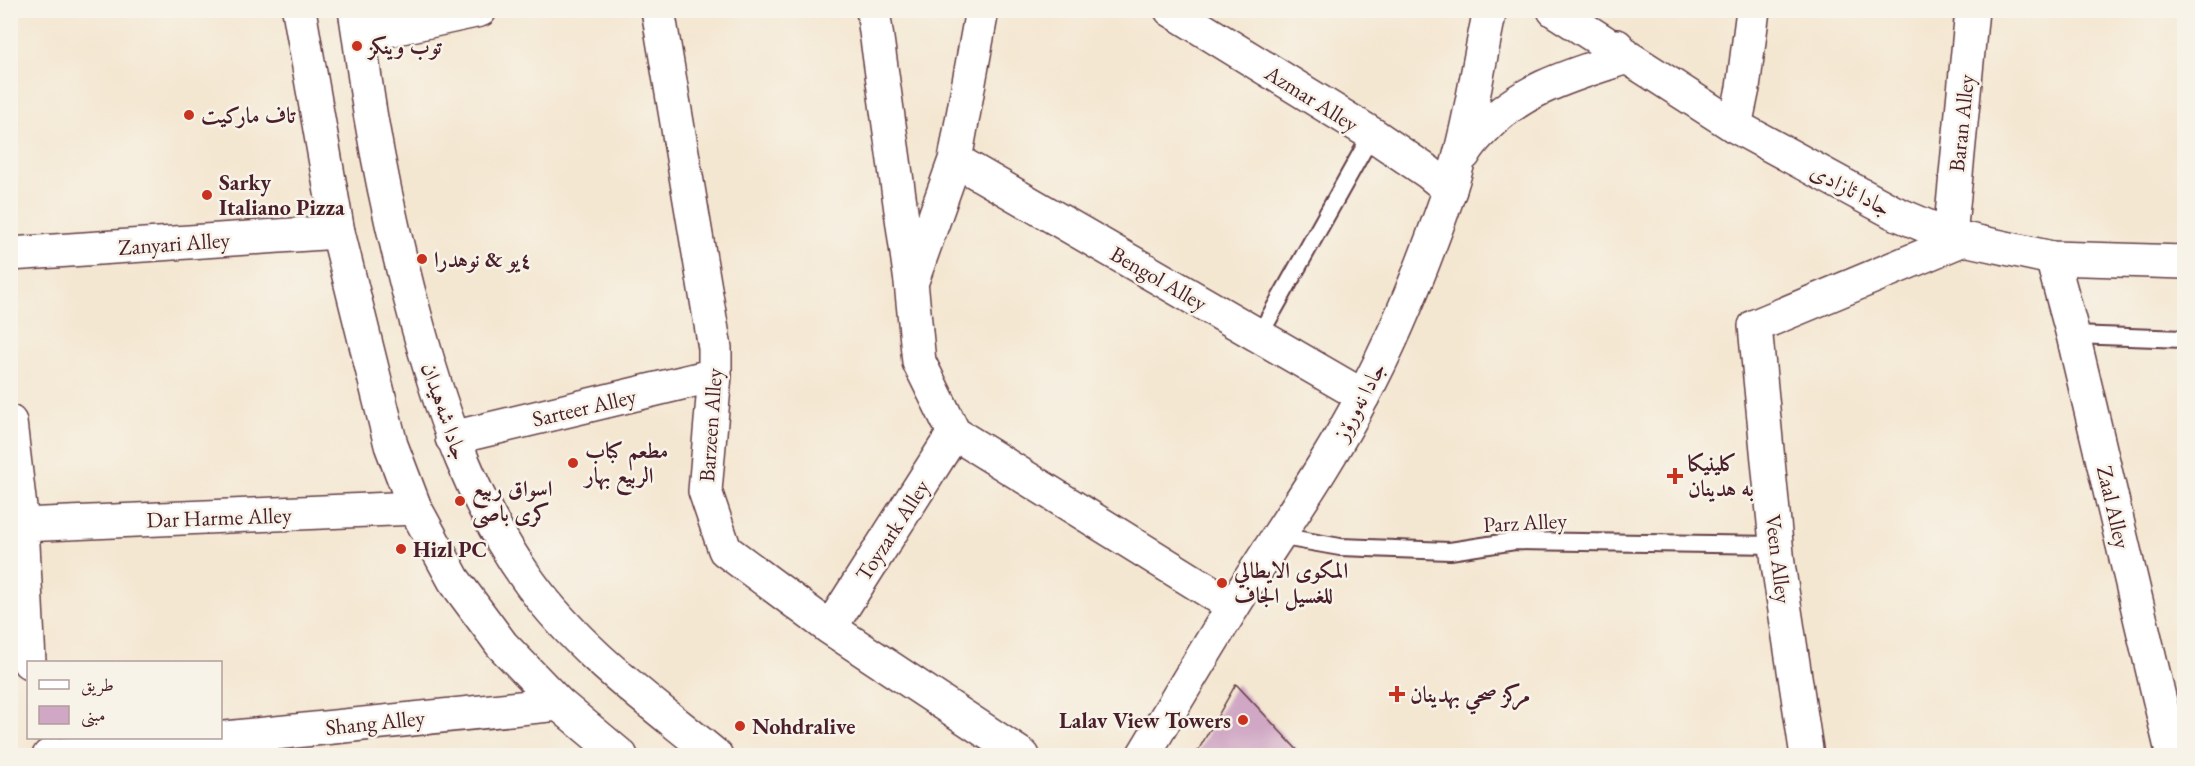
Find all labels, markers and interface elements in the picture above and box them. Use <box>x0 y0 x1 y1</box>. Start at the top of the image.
place label: توب وينكز <box>366 32 443 61</box>
marker: توب وينكز <box>350 39 364 53</box>
street label: Azmar Alley <box>1259 58 1364 139</box>
street label: Baran Alley <box>1942 73 1981 173</box>
place label: تاف ماركيت <box>201 101 296 130</box>
marker: تاف ماركيت <box>182 108 196 122</box>
street label: جادا ئازادی <box>1806 156 1896 223</box>
place label: Sarky Italiano Pizza <box>219 168 345 222</box>
marker: Sarky Italiano Pizza <box>200 188 214 202</box>
street label: Zanyari Alley <box>117 225 231 262</box>
street label: Bengol Alley <box>1105 239 1213 318</box>
place label: ٤يو & نوهدرا <box>434 245 532 274</box>
marker: ٤يو & نوهدرا <box>415 252 429 266</box>
street label: جادا نەورۆز <box>1326 357 1392 447</box>
street label: جادا شەهیدان <box>414 359 475 464</box>
street label: Barzeen Alley <box>692 367 729 483</box>
street label: Sarteer Alley <box>529 381 639 434</box>
place label: مطعم كباب الربيع بهار <box>582 436 668 496</box>
place label: كلينيكا به هدينان <box>1688 449 1754 503</box>
marker: مطعم كباب الربيع بهار <box>566 456 580 470</box>
street label: Zaal Alley <box>2090 463 2137 552</box>
marker: كلينيكا به هدينان <box>1666 467 1684 485</box>
place label: اسواق ربيع كرى باصى <box>472 474 553 529</box>
street label: Toyzark Alley <box>849 474 936 587</box>
marker: اسواق ربيع كرى باصى <box>453 494 467 508</box>
street label: Dar Harme Alley <box>146 500 292 535</box>
street label: Parz Alley <box>1482 506 1568 539</box>
street label: Veen Alley <box>1759 513 1798 606</box>
place label: Hizl PC <box>413 535 487 564</box>
marker: Hizl PC <box>394 542 408 556</box>
place label: المكوى الايطالي للغسيل الجاف <box>1233 556 1348 611</box>
marker: المكوى الايطالي للغسيل الجاف <box>1215 576 1229 590</box>
legend <box>27 661 222 739</box>
text: طريق <box>81 673 114 697</box>
place label: مركز صحي بهدينان <box>1410 680 1530 715</box>
marker: مركز صحي بهدينان <box>1388 685 1406 703</box>
text: مبنى <box>81 703 106 728</box>
street label: Shang Alley <box>324 703 427 742</box>
place label: Lalav View Towers <box>1059 706 1231 735</box>
place label: Nohdralive <box>752 712 855 741</box>
marker: Lalav View Towers <box>1236 713 1250 727</box>
marker: Nohdralive <box>733 719 747 733</box>

